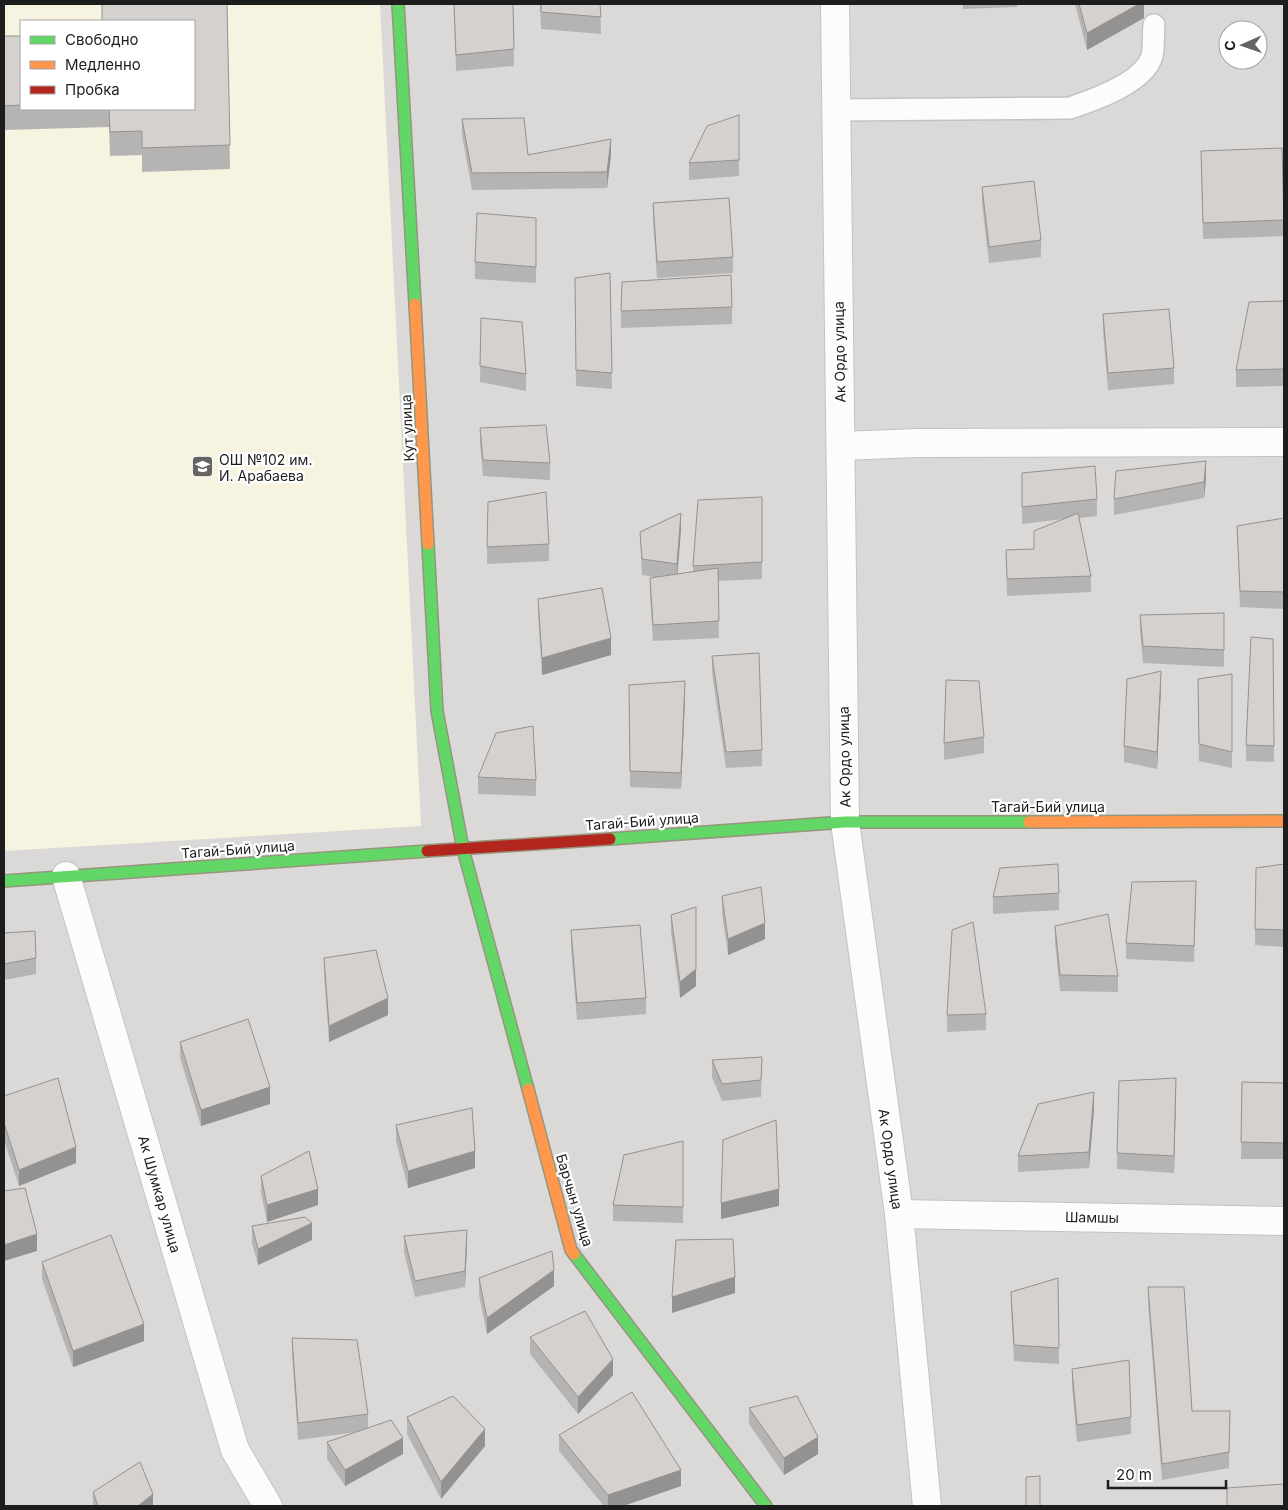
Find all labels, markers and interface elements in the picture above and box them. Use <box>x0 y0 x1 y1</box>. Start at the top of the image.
legend <box>20 20 195 110</box>
north arrow <box>1218 20 1268 70</box>
text: Свободно <box>65 30 139 49</box>
text: С <box>1221 40 1238 51</box>
text: Медленно <box>65 55 141 74</box>
text: Пробка <box>65 80 120 99</box>
street label: Ак Ордо улица <box>830 301 848 403</box>
street label: Кут улица <box>397 394 417 462</box>
place label: ОШ №102 им. И. Арабаева <box>219 451 312 484</box>
school or university icon: ОШ №102 им. И. Арабаева <box>191 455 215 479</box>
street label: Ак Ордо улица <box>835 706 853 808</box>
street label: Тагай-Бий улица <box>991 798 1105 815</box>
street label: Тагай-Бий улица <box>585 809 699 833</box>
street label: Тагай-Бий улица <box>181 837 295 861</box>
street label: Ак Ордо улица <box>876 1108 906 1210</box>
street label: Ак Шумкар улица <box>135 1133 185 1255</box>
street label: Барчын улица <box>553 1152 597 1248</box>
street label: Шамшы <box>1065 1208 1119 1226</box>
scale bar <box>1108 1458 1226 1490</box>
text: 20 m <box>1116 1465 1152 1484</box>

